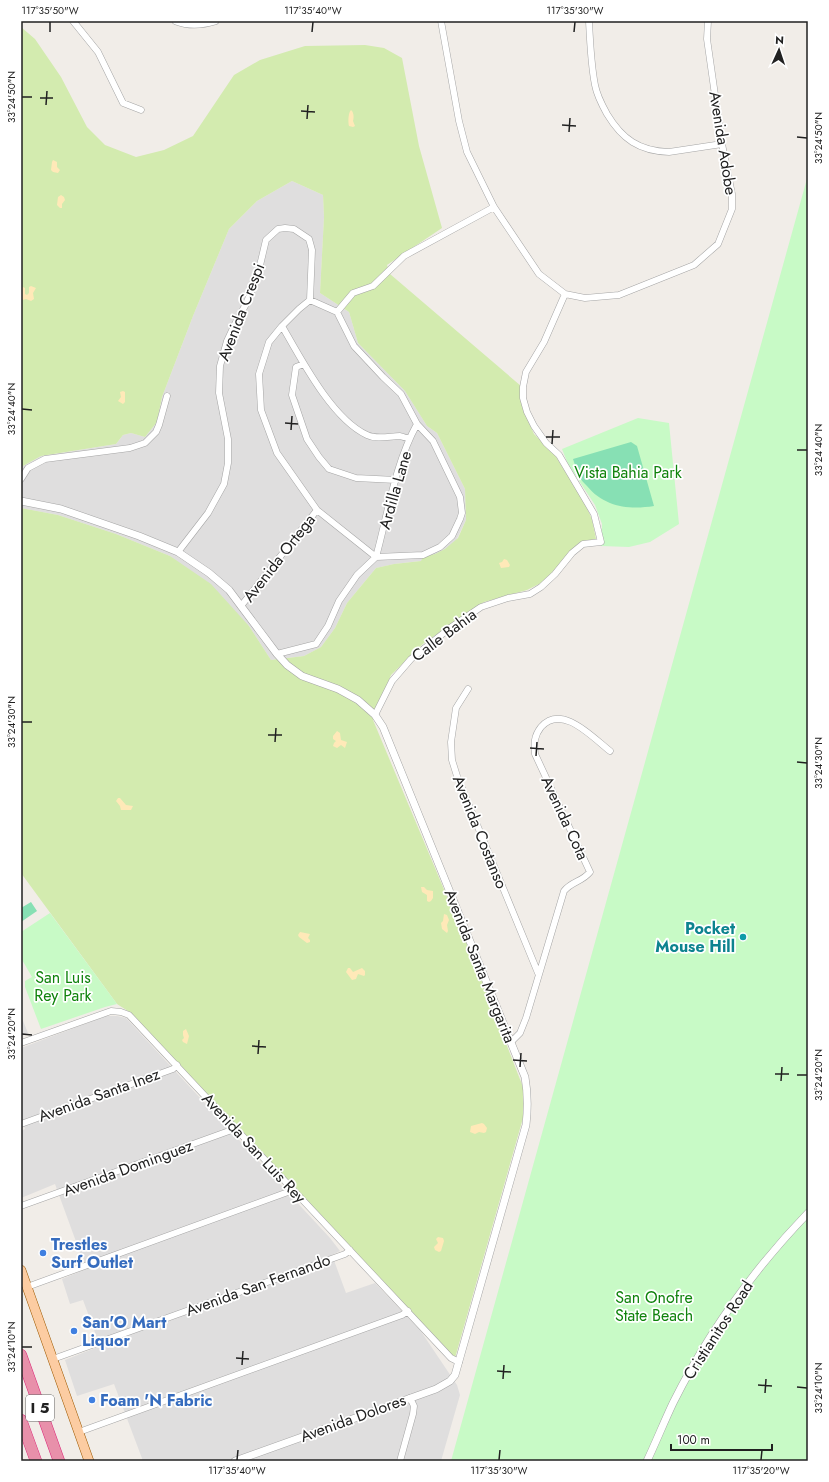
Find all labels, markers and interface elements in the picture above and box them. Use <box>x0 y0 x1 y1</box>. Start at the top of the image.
text: 117°35'50"W <box>21 3 79 18</box>
text: 117°35'40"W <box>284 3 342 18</box>
text: 117°35'30"W <box>547 3 604 18</box>
north arrow <box>759 30 799 70</box>
text: N <box>775 32 784 48</box>
text: 33°24'50"N <box>4 71 19 123</box>
street label: Avenida Adobe <box>703 89 743 197</box>
text: 33°24'50"N <box>811 112 826 164</box>
street label: Avenida Crespi <box>212 260 270 364</box>
text: 33°24'40"N <box>4 383 19 435</box>
text: 33°24'40"N <box>811 424 826 476</box>
street label: Ardilla Lane <box>373 448 417 532</box>
park label: Vista Bahia Park <box>574 461 683 484</box>
street label: Avenida Ortega <box>237 509 321 607</box>
street label: Calle Bahia <box>407 603 481 667</box>
text: 33°24'30"N <box>4 696 19 748</box>
text: 33°24'30"N <box>811 737 826 789</box>
street label: Avenida Costanso <box>447 772 513 892</box>
street label: Avenida Cota <box>536 772 594 864</box>
street label: Avenida Santa Margarita <box>439 886 521 1046</box>
place label: Pocket Mouse Hill <box>655 917 736 958</box>
marker: Pocket Mouse Hill <box>738 932 748 942</box>
park label: San Luis Rey Park <box>34 966 93 1007</box>
text: 33°24'20"N <box>4 1008 19 1060</box>
text: 33°24'20"N <box>811 1049 826 1101</box>
street label: Avenida Santa Inez <box>35 1062 164 1128</box>
street label: Avenida San Luis Rey <box>197 1088 312 1209</box>
street label: Avenida Dominguez <box>60 1134 197 1202</box>
place label: Trestles Surf Outlet <box>51 1233 134 1274</box>
marker: Trestles Surf Outlet <box>38 1248 48 1258</box>
street label: Avenida San Fernando <box>183 1248 334 1322</box>
street label: Cristianitos Road <box>677 1276 759 1384</box>
park label: San Onofre State Beach <box>615 1286 693 1327</box>
place label: San'O Mart Liquor <box>82 1311 167 1352</box>
text: 33°24'10"N <box>4 1322 19 1372</box>
marker: San'O Mart Liquor <box>69 1326 79 1336</box>
text: 33°24'10"N <box>811 1363 826 1413</box>
street label: Avenida Dolores <box>297 1388 409 1448</box>
place label: Foam 'N Fabric <box>100 1389 213 1412</box>
road number: I 5 <box>26 1395 54 1421</box>
marker: Foam 'N Fabric <box>87 1395 97 1405</box>
scale bar <box>671 1426 772 1452</box>
text: 100 m <box>677 1431 710 1449</box>
text: 117°35'40"W <box>208 1463 266 1478</box>
text: 117°35'30"W <box>471 1463 528 1478</box>
text: 117°35'20"W <box>732 1463 790 1478</box>

